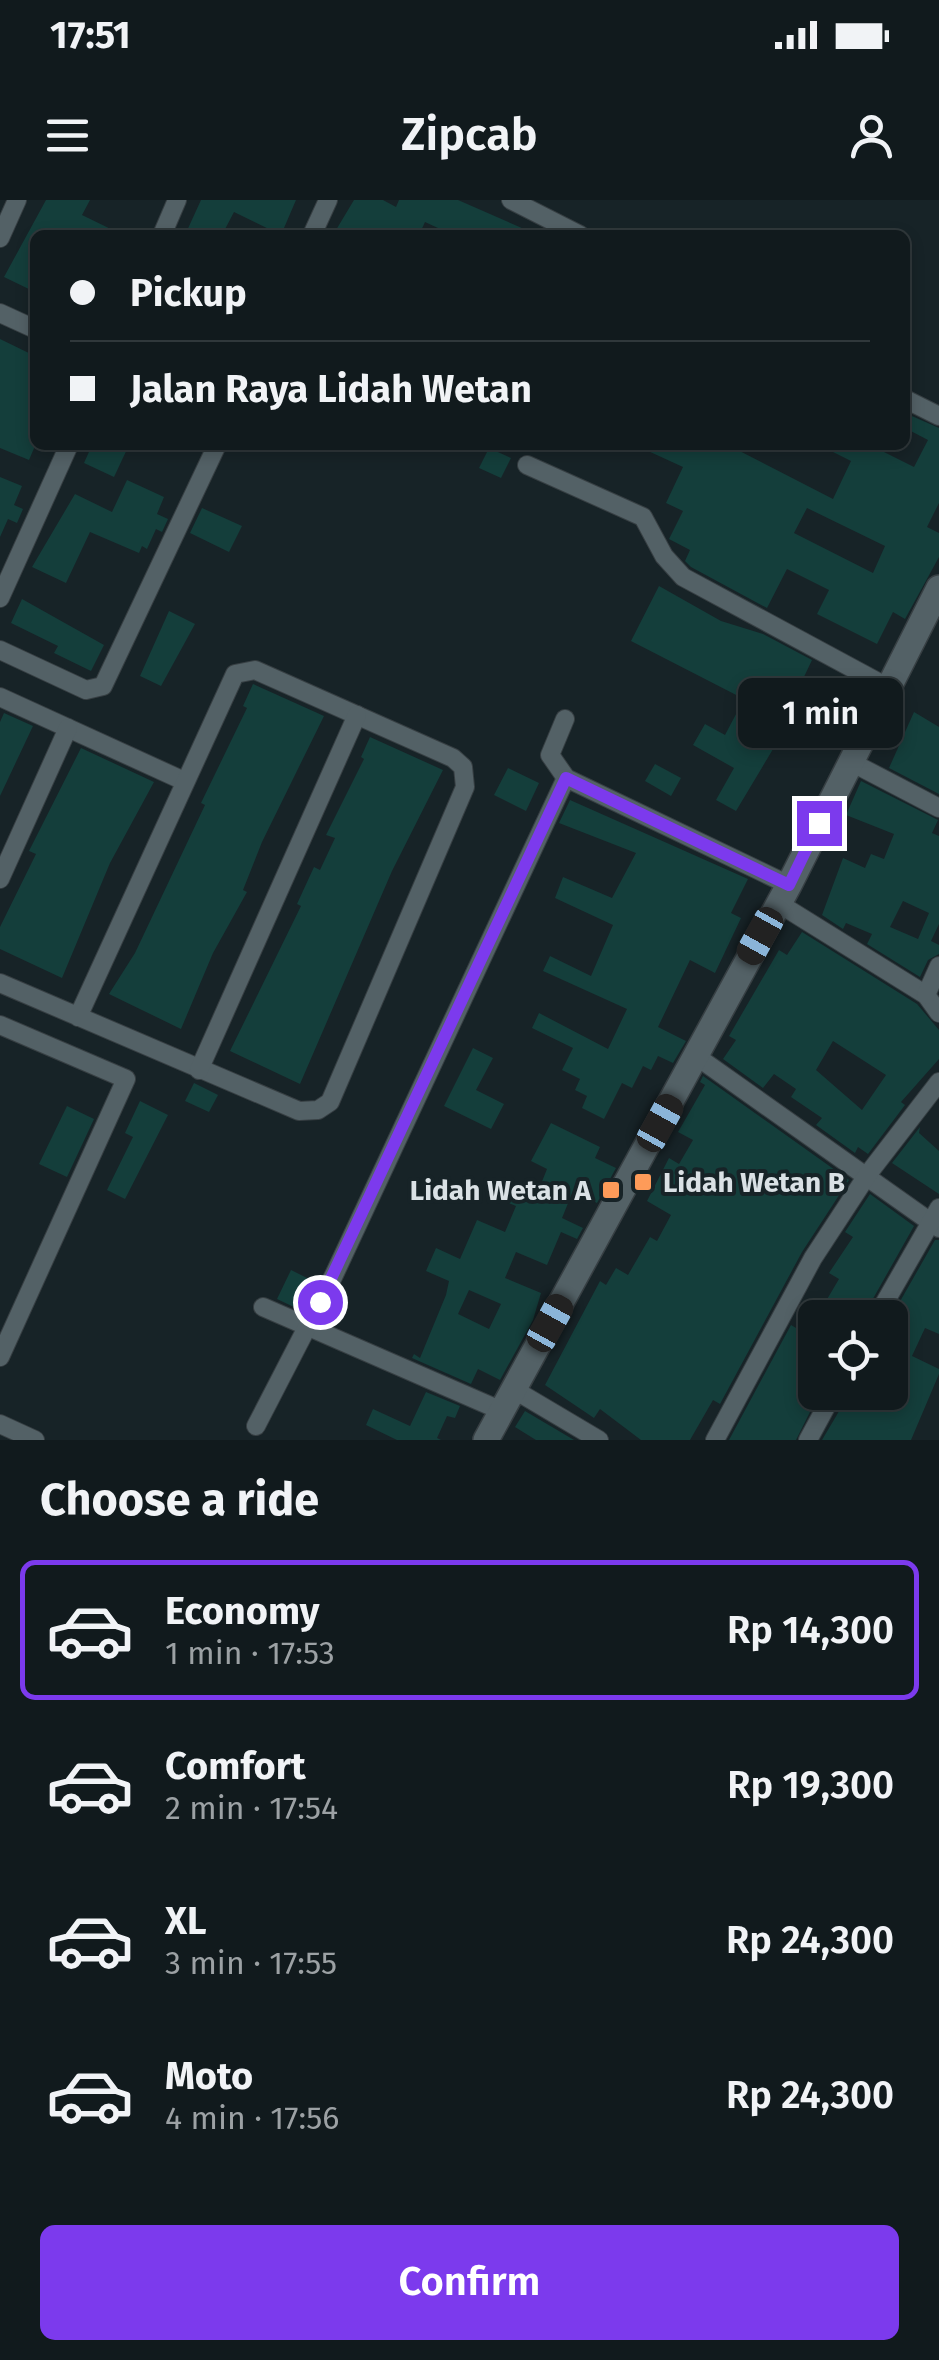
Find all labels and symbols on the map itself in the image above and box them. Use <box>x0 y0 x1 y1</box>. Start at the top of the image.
callout: 1 min <box>736 678 902 748</box>
route end <box>797 801 842 846</box>
car <box>732 902 788 970</box>
car <box>632 1089 688 1157</box>
place label: Lidah Wetan B <box>663 1166 845 1199</box>
marker: Lidah Wetan B <box>632 1171 654 1193</box>
place label: Lidah Wetan A <box>410 1174 591 1207</box>
marker: Lidah Wetan A <box>600 1179 622 1201</box>
route start <box>298 1280 343 1325</box>
car <box>522 1289 578 1357</box>

